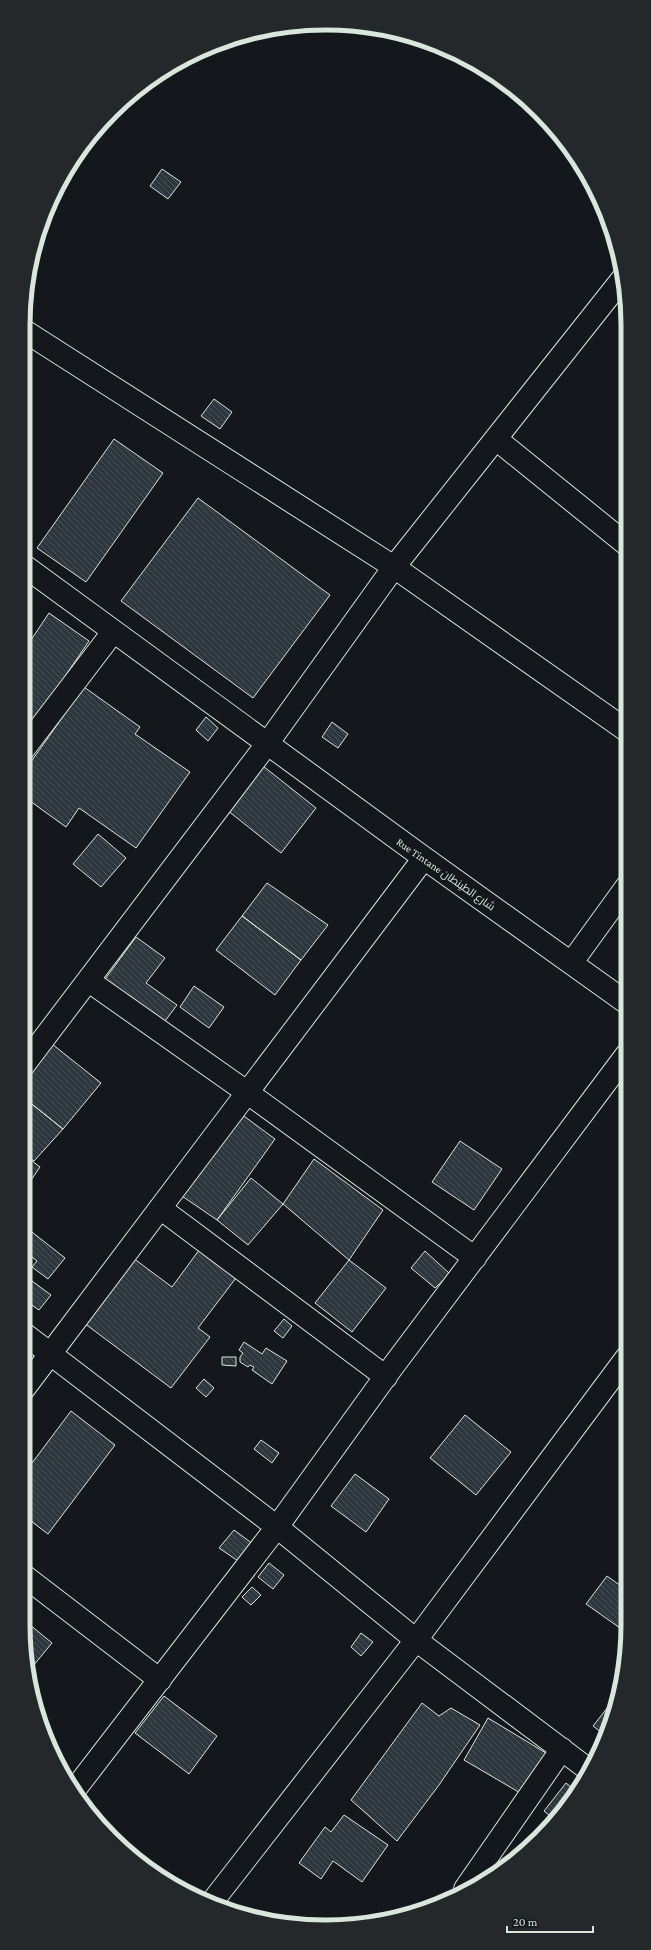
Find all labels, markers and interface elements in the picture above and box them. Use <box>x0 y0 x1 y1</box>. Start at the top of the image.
street label: Rue Tintane شارع الطينطان <box>393 835 498 914</box>
scale bar <box>507 1908 593 1934</box>
text: 20 m <box>513 1915 538 1929</box>

